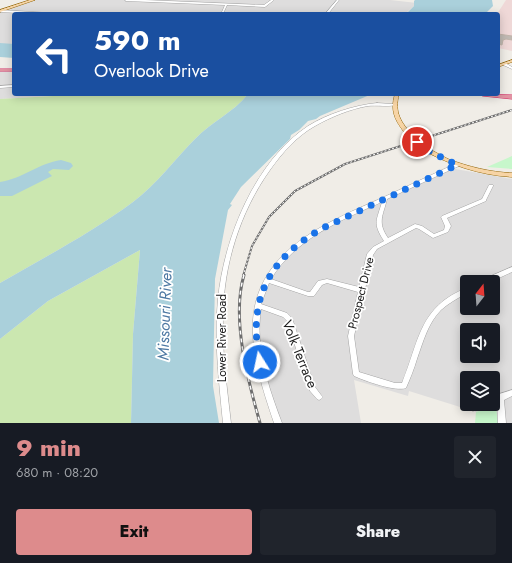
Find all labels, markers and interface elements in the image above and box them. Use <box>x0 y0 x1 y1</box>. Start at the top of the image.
text: 590 m <box>94 20 181 61</box>
icon: left <box>28 28 80 80</box>
text: Overlook Drive <box>94 58 209 84</box>
pin <box>400 125 434 159</box>
icon: arrive <box>406 131 428 153</box>
street label: Prospect Drive <box>343 255 379 331</box>
water label: Missouri River <box>151 266 178 361</box>
north arrow <box>460 275 500 315</box>
map controls <box>460 275 500 411</box>
street label: Lower River Road <box>213 294 231 382</box>
street label: Volk Terrace <box>277 317 323 391</box>
button: sound <box>460 323 500 363</box>
position arrow <box>239 341 281 383</box>
button: layers <box>460 371 500 411</box>
text: 9 min <box>16 430 81 465</box>
button: close <box>454 436 496 478</box>
text: 680 m · 08:20 <box>16 463 98 482</box>
button: Exit <box>16 509 252 555</box>
button: Share <box>260 509 496 555</box>

